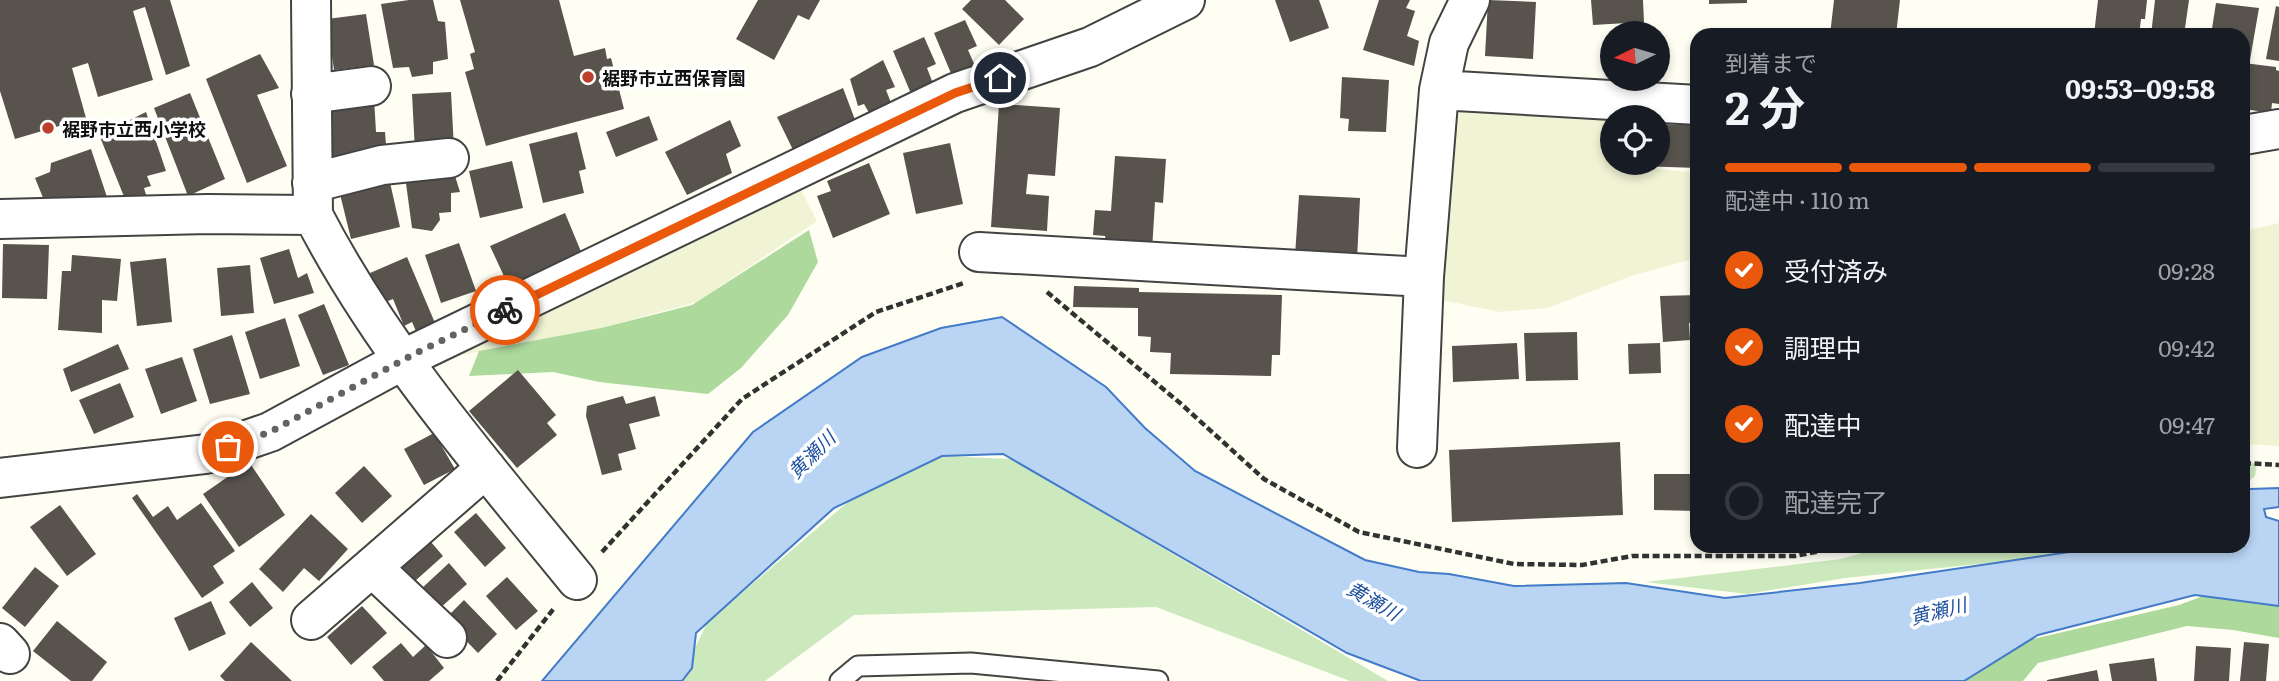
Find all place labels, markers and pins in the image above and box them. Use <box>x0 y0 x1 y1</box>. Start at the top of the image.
pin <box>970 48 1030 108</box>
place label: 裾野市立西保育園 <box>602 64 746 91</box>
marker: 裾野市立西保育園 <box>580 69 596 85</box>
place label: 裾野市立西小学校 <box>62 115 206 142</box>
marker: 裾野市立西小学校 <box>40 120 56 136</box>
pin <box>198 417 258 477</box>

